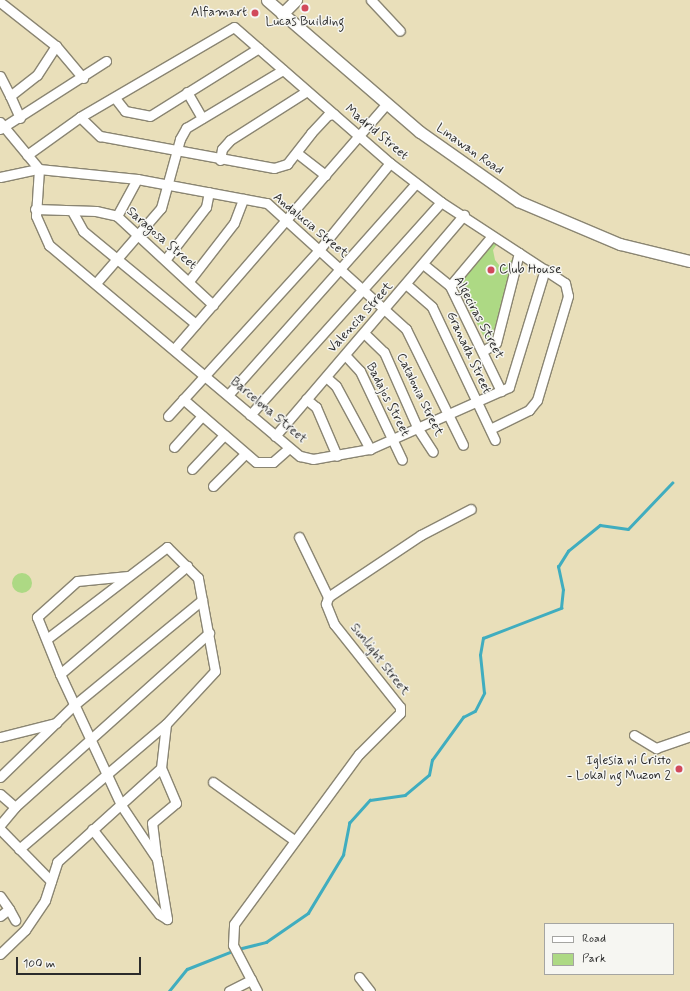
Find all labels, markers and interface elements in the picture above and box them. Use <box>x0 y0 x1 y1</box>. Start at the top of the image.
marker: Lucas Building <box>300 3 310 13</box>
place label: Alfamart <box>191 5 247 21</box>
marker: Alfamart <box>250 8 260 18</box>
place label: Lucas Building <box>266 14 344 30</box>
street label: Madrid Street <box>340 101 412 165</box>
street label: Linawan Road <box>432 121 506 179</box>
street label: Andalucia Street <box>269 190 351 262</box>
street label: Saragosa Street <box>122 204 200 274</box>
place label: Club House <box>499 262 559 278</box>
marker: Club House <box>486 265 496 275</box>
street label: Algeciras Street <box>450 274 506 362</box>
street label: Valencia Street <box>325 279 397 357</box>
street label: Granada Street <box>442 308 494 398</box>
street label: Catalonia Street <box>392 351 446 439</box>
street label: Badajos Street <box>361 360 413 440</box>
street label: Barcelona Street <box>227 375 309 447</box>
street label: Sunlight Street <box>346 621 412 699</box>
place label: Iglesia ni Cristo - Lokal ng Muzon 2 <box>563 754 671 785</box>
marker: Iglesia ni Cristo - Lokal ng Muzon 2 <box>674 764 684 774</box>
legend <box>544 923 674 975</box>
text: Road <box>582 931 606 947</box>
scale bar <box>18 949 143 975</box>
text: Park <box>582 951 606 967</box>
text: 100 m <box>23 956 55 972</box>

